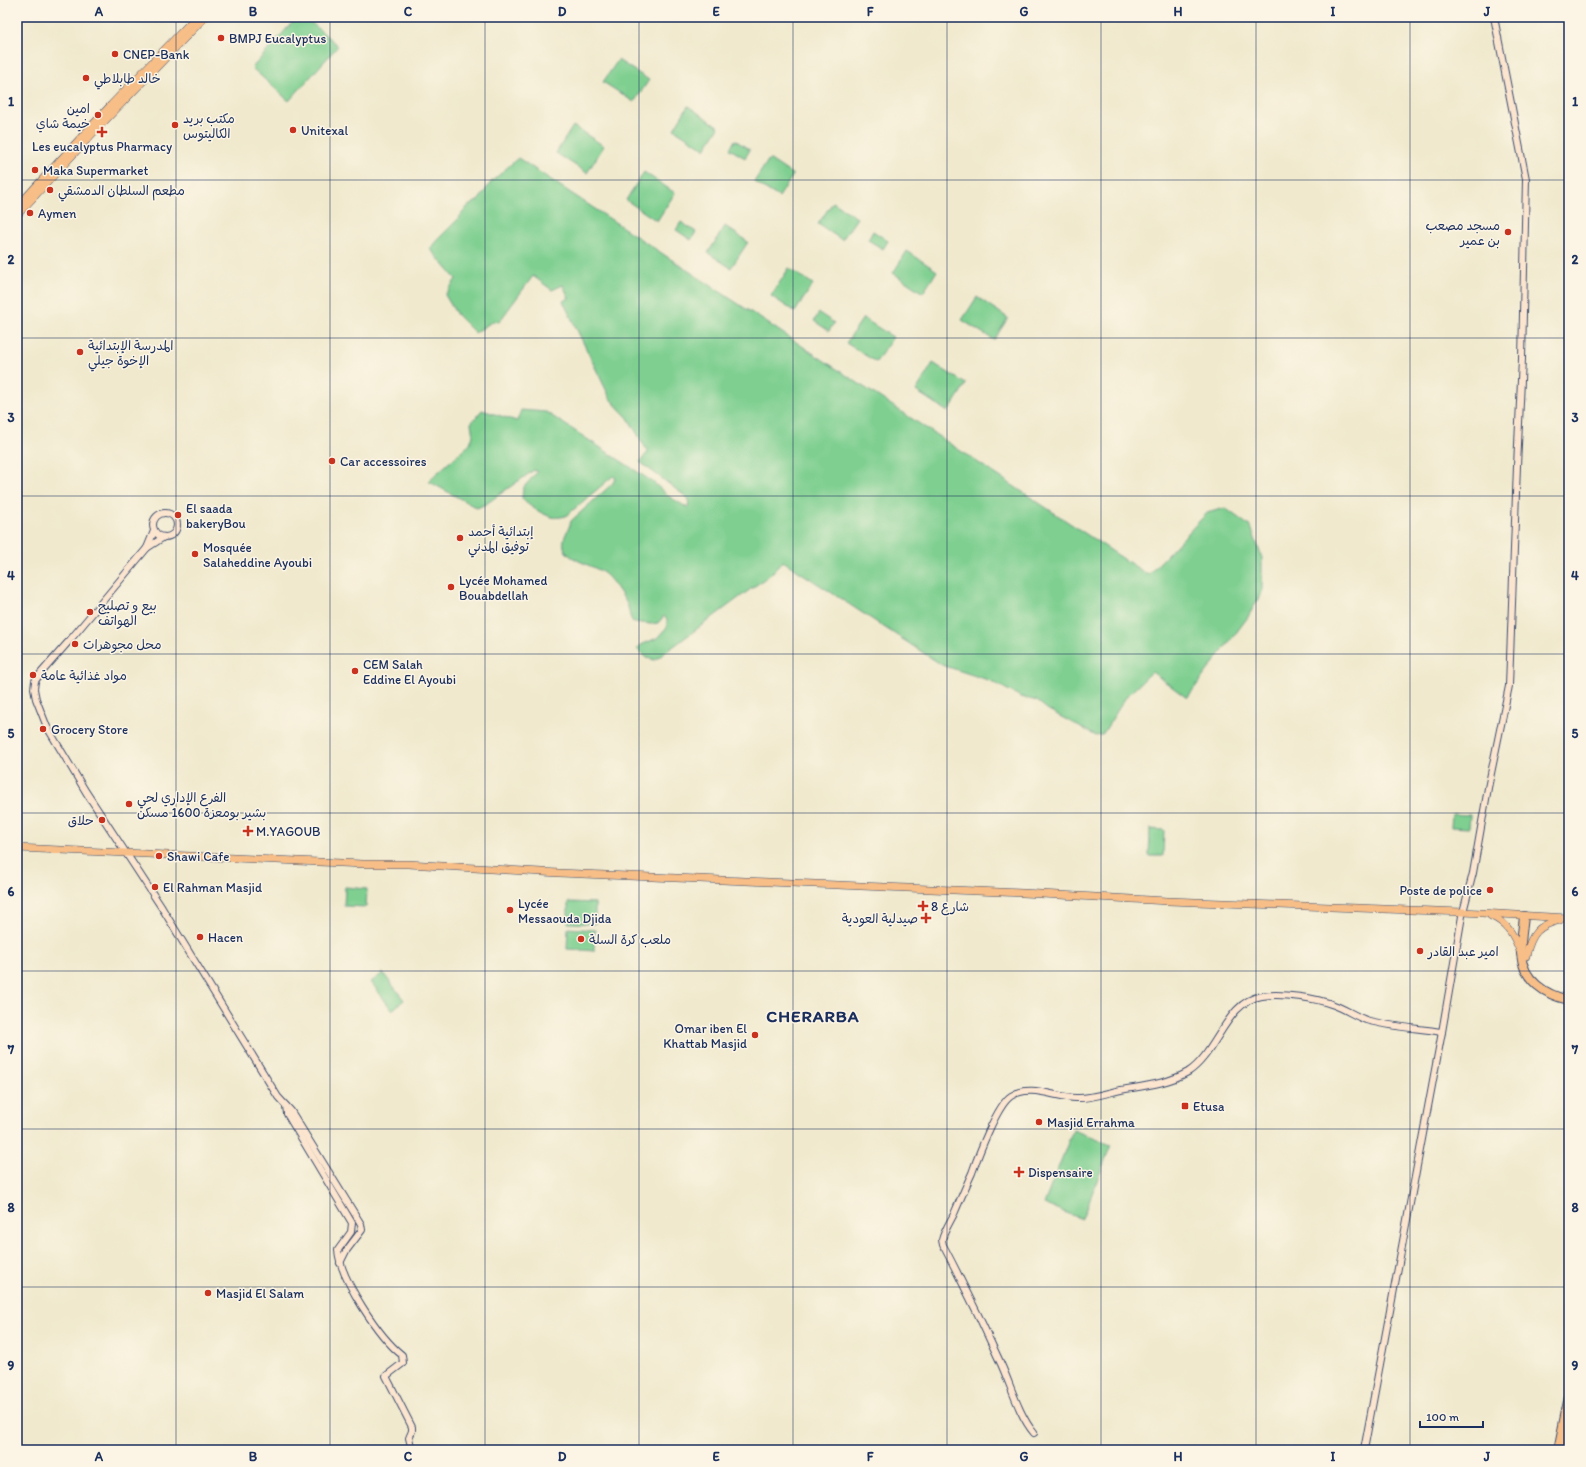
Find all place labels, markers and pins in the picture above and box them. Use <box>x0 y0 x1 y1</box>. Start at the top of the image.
place label: BMPJ Eucalyptus <box>229 31 326 46</box>
marker: BMPJ Eucalyptus <box>216 33 226 43</box>
place label: CNEP-Bank <box>123 47 190 62</box>
marker: CNEP-Bank <box>110 49 120 59</box>
place label: خالد طابلاطي <box>94 71 161 90</box>
marker: خالد طابلاطي <box>81 73 91 83</box>
place label: امين خيمة شاي <box>36 101 90 133</box>
marker: امين خيمة شاي <box>93 110 103 120</box>
place label: مكتب بريد الكاليتوس <box>183 111 235 142</box>
marker: مكتب بريد الكاليتوس <box>170 120 180 130</box>
place label: Unitexal <box>301 123 349 138</box>
marker: Unitexal <box>288 125 298 135</box>
marker: Les eucalyptus Pharmacy <box>97 127 107 137</box>
place label: Les eucalyptus Pharmacy <box>32 139 172 154</box>
place label: Maka Supermarket <box>43 163 149 178</box>
marker: Maka Supermarket <box>30 165 40 175</box>
place label: مطعم السلطان الدمشقي <box>58 183 185 202</box>
marker: مطعم السلطان الدمشقي <box>45 185 55 195</box>
place label: Aymen <box>38 206 77 221</box>
marker: Aymen <box>25 208 35 218</box>
place label: مسجد مصعب بن عمير <box>1425 218 1500 249</box>
marker: مسجد مصعب بن عمير <box>1503 227 1513 237</box>
place label: المدرسة الإبتدائية الإخوة جيلي <box>88 338 174 372</box>
marker: المدرسة الإبتدائية الإخوة جيلي <box>75 347 85 357</box>
place label: Car accessoires <box>340 454 427 469</box>
marker: Car accessoires <box>327 456 337 466</box>
place label: El saada bakeryBou <box>186 501 246 531</box>
marker: El saada bakeryBou <box>173 510 183 520</box>
place label: إبتدائية أحمد توفيق المدني <box>468 524 534 558</box>
marker: إبتدائية أحمد توفيق المدني <box>455 533 465 543</box>
place label: Mosquée Salaheddine Ayoubi <box>203 540 312 570</box>
marker: Mosquée Salaheddine Ayoubi <box>190 549 200 559</box>
place label: Lycée Mohamed Bouabdellah <box>459 573 548 603</box>
marker: Lycée Mohamed Bouabdellah <box>446 582 456 592</box>
place label: بيع و تصليح الهواتف <box>98 598 157 629</box>
marker: بيع و تصليح الهواتف <box>85 607 95 617</box>
place label: محل مجوهرات <box>83 637 161 653</box>
marker: محل مجوهرات <box>70 639 80 649</box>
place label: CEM Salah Eddine El Ayoubi <box>363 657 456 687</box>
marker: CEM Salah Eddine El Ayoubi <box>350 666 360 676</box>
place label: مواد غذائية عامة <box>41 668 127 684</box>
marker: مواد غذائية عامة <box>28 670 38 680</box>
place label: Grocery Store <box>51 722 128 737</box>
marker: Grocery Store <box>38 724 48 734</box>
place label: الفرع الإداري لحي بشير بومعزة 1600 مسكن <box>137 790 266 821</box>
marker: الفرع الإداري لحي بشير بومعزة 1600 مسكن <box>124 799 134 809</box>
place label: حلاق <box>68 813 94 828</box>
marker: حلاق <box>97 815 107 825</box>
place label: M.YAGOUB <box>256 824 321 839</box>
marker: M.YAGOUB <box>243 826 253 836</box>
place label: Shawi Cafe <box>167 849 229 864</box>
marker: Shawi Cafe <box>154 851 164 861</box>
place label: El Rahman Masjid <box>163 880 262 895</box>
marker: El Rahman Masjid <box>150 882 160 892</box>
place label: Poste de police <box>1399 883 1482 898</box>
marker: Poste de police <box>1485 885 1495 895</box>
place label: Lycée Messaouda Djida <box>518 896 612 926</box>
place label: شارع 8 <box>931 899 969 916</box>
marker: شارع 8 <box>918 901 928 911</box>
marker: Lycée Messaouda Djida <box>505 905 515 915</box>
place label: صيدلية العودية <box>842 911 918 927</box>
marker: صيدلية العودية <box>921 913 931 923</box>
place label: Hacen <box>208 930 243 945</box>
marker: Hacen <box>195 932 205 942</box>
place label: ملعب كرة السلة <box>589 932 671 948</box>
marker: ملعب كرة السلة <box>576 934 586 944</box>
place label: امير عبد القادر <box>1427 944 1499 960</box>
marker: امير عبد القادر <box>1415 946 1425 956</box>
place label: Omar iben El Khattab Masjid <box>663 1021 747 1051</box>
marker: Omar iben El Khattab Masjid <box>750 1030 760 1040</box>
place label: Etusa <box>1193 1099 1225 1114</box>
marker: Etusa <box>1180 1101 1190 1111</box>
place label: Masjid Errahma <box>1047 1115 1135 1130</box>
marker: Masjid Errahma <box>1034 1117 1044 1127</box>
place label: Dispensaire <box>1028 1165 1093 1180</box>
marker: Dispensaire <box>1013 1166 1025 1178</box>
place label: Masjid El Salam <box>216 1286 304 1301</box>
marker: Masjid El Salam <box>203 1288 213 1298</box>

